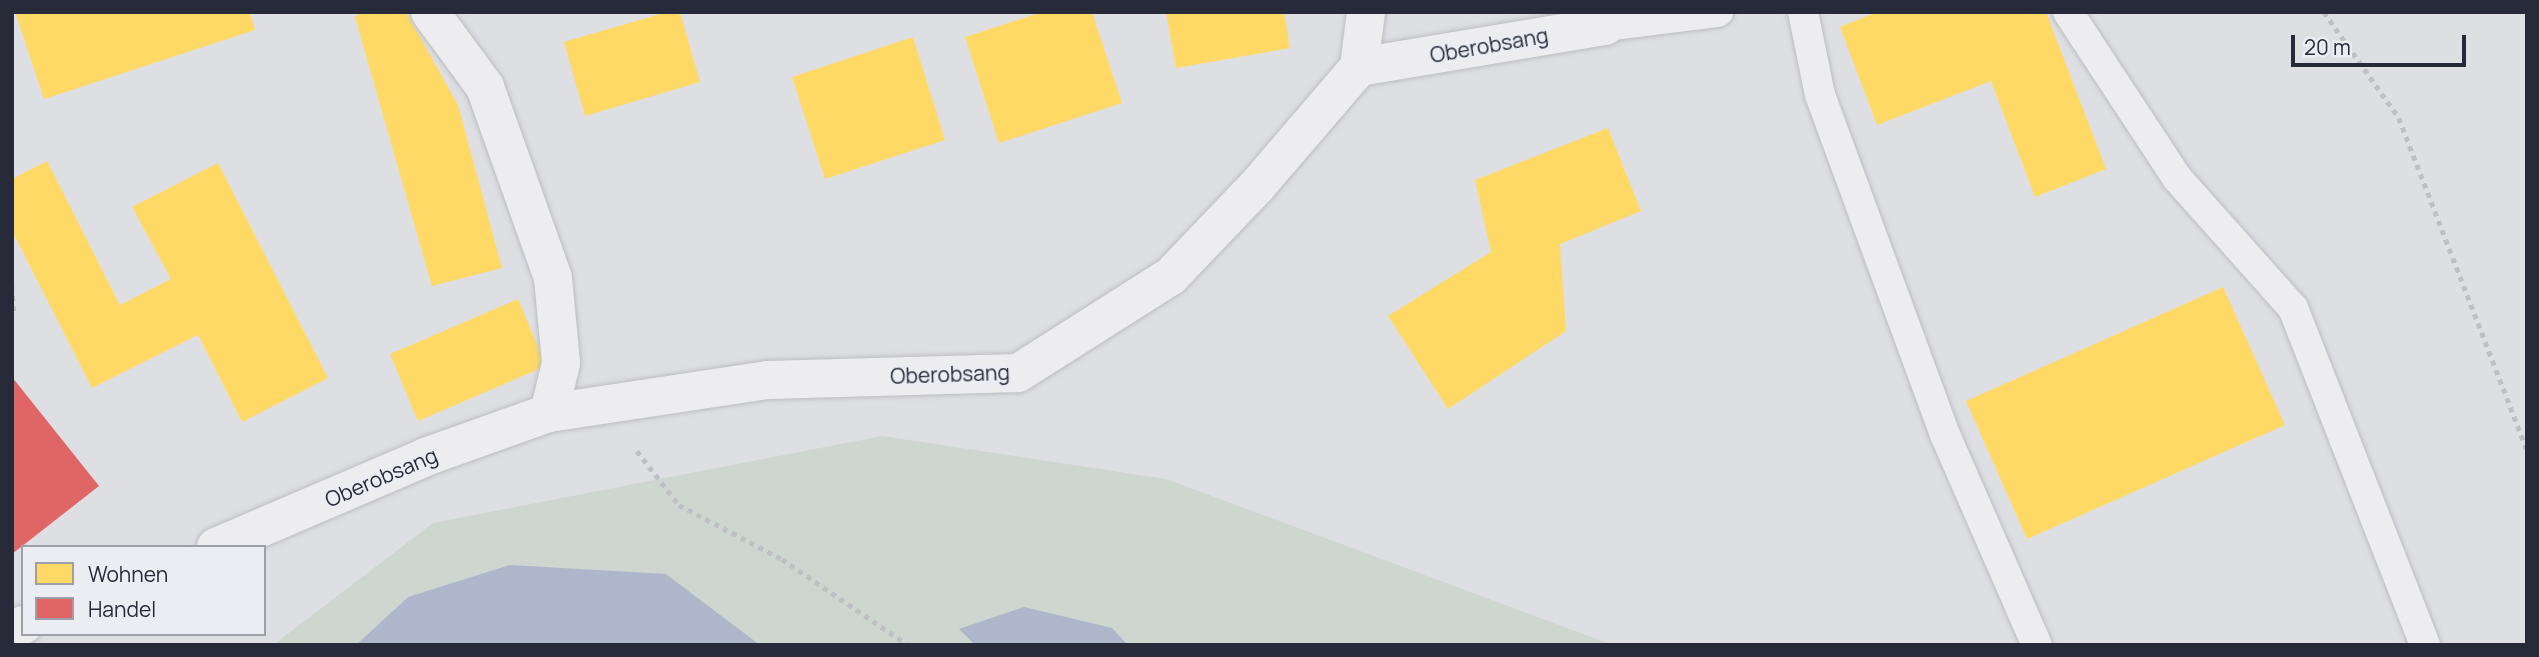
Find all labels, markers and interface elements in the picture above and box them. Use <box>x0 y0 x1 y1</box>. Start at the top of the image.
scale bar <box>2294 21 2469 65</box>
street label: Oberobsang <box>1428 22 1550 68</box>
text: 20 m <box>2304 33 2351 61</box>
street label: Oberobsang <box>890 359 1010 389</box>
street label: Oberobsang <box>321 442 441 512</box>
legend <box>21 545 266 636</box>
text: Wohnen <box>88 560 168 588</box>
text: Handel <box>88 595 156 623</box>

